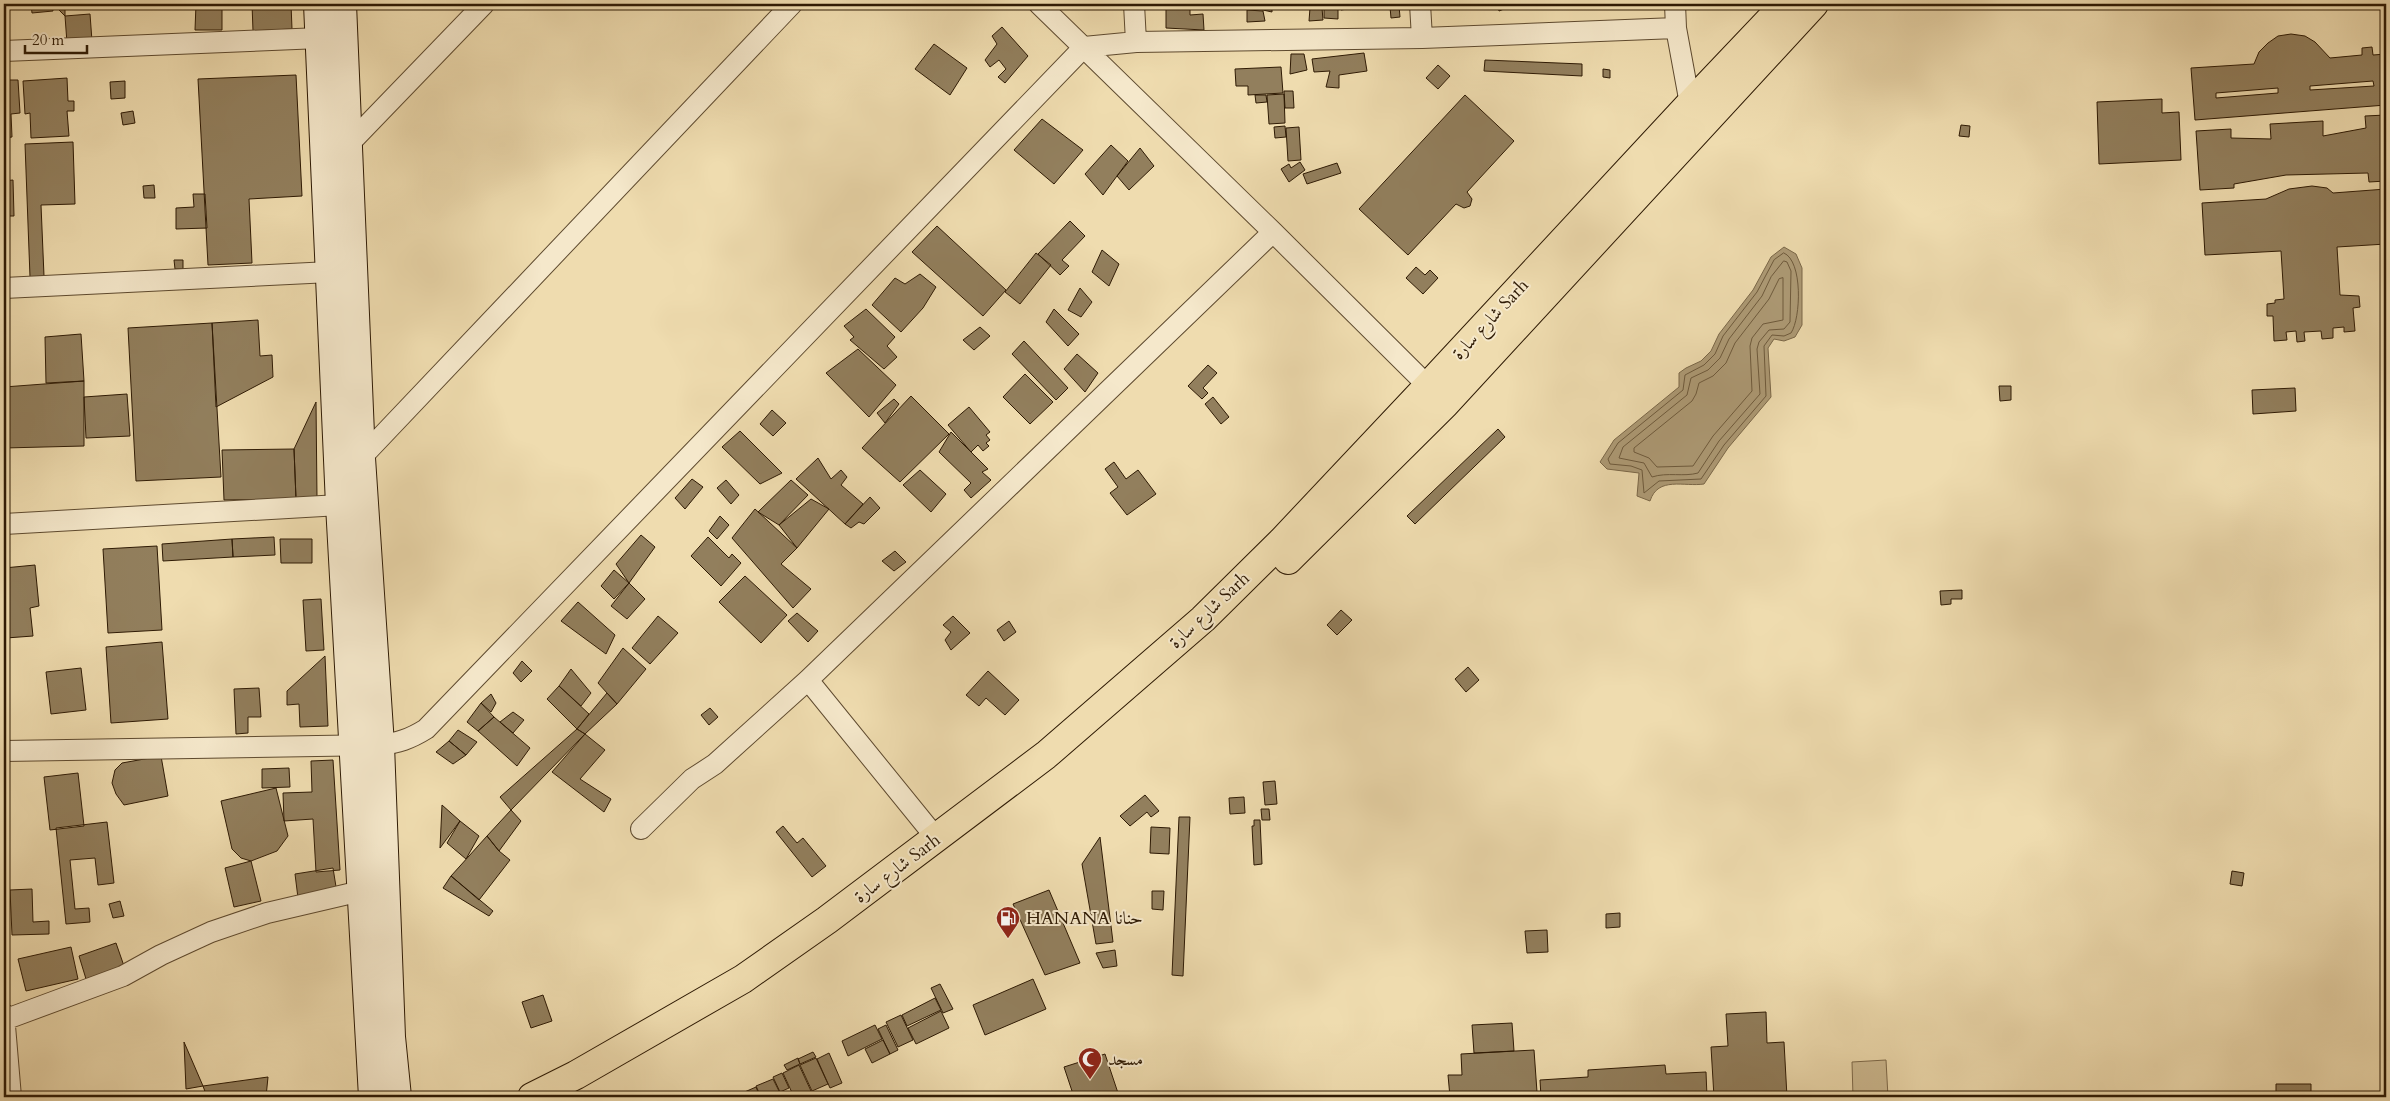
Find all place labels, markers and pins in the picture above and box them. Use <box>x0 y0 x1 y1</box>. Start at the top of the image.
fuel station icon: HANANA حنانا <box>995 905 1021 939</box>
place label: HANANA حنانا <box>1026 906 1143 931</box>
mosque icon: مسجد <box>1077 1046 1103 1080</box>
place label: مسجد <box>1108 1047 1143 1072</box>

